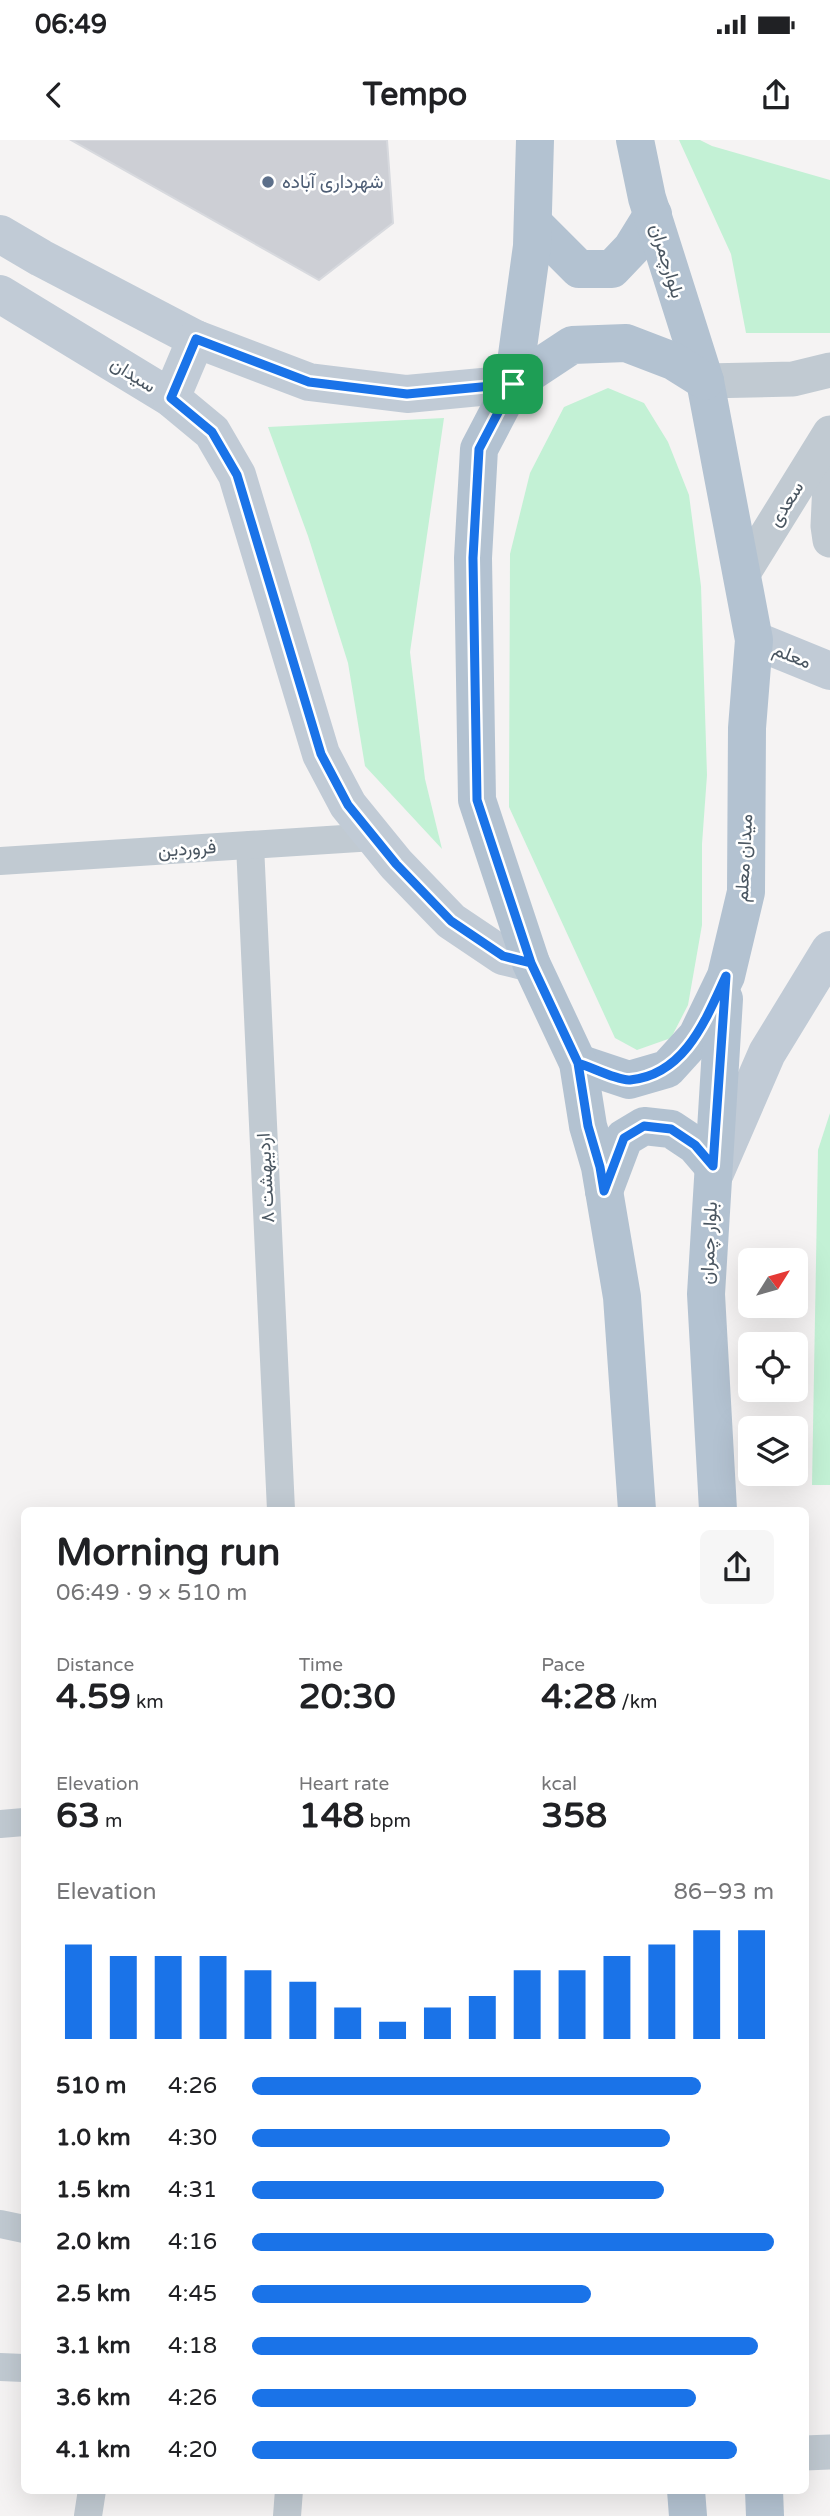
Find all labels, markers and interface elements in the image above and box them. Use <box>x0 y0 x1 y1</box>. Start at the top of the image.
text: 06:49 <box>35 9 107 40</box>
icon: back <box>35 76 73 114</box>
text: Tempo <box>363 76 467 114</box>
icon: share <box>757 76 795 114</box>
place label: شهرداری آباده <box>282 171 384 193</box>
marker: شهرداری آباده <box>260 174 276 190</box>
street label: بلوارچمران <box>643 221 689 301</box>
street label: سیدان <box>106 353 160 397</box>
pin <box>483 354 543 414</box>
icon: arrive <box>494 365 532 403</box>
street label: سعدی <box>764 477 808 531</box>
street label: معلم <box>769 638 814 674</box>
street label: میدان معلم <box>731 813 758 903</box>
street label: فروردین <box>157 836 217 862</box>
street label: اردیبهشت ۸ <box>253 1132 279 1224</box>
street label: بلوار چمران <box>696 1201 724 1285</box>
north arrow <box>738 1248 808 1318</box>
map controls <box>738 1248 808 1486</box>
button: locate <box>738 1332 808 1402</box>
button: layers <box>738 1416 808 1486</box>
text: Morning run <box>56 1530 280 1576</box>
button: share <box>700 1530 774 1604</box>
text: 06:49 · 9 × 510 m <box>56 1579 247 1607</box>
text: Distance <box>56 1654 134 1676</box>
text: Time <box>299 1654 343 1676</box>
text: Pace <box>541 1654 585 1676</box>
text: 4.59 <box>56 1676 131 1718</box>
text: 20:30 <box>299 1676 396 1718</box>
text: 4:28 <box>541 1676 616 1718</box>
text: km <box>131 1691 164 1713</box>
text: /km <box>616 1691 658 1713</box>
text: Elevation <box>56 1773 139 1795</box>
text: Heart rate <box>299 1773 389 1795</box>
text: kcal <box>541 1773 577 1795</box>
text: 63 <box>56 1795 100 1837</box>
text: 148 <box>299 1795 365 1837</box>
text: 358 <box>541 1795 607 1837</box>
text: m <box>100 1810 122 1832</box>
text: bpm <box>365 1810 411 1832</box>
text: Elevation <box>56 1878 157 1906</box>
text: 86–93 m <box>673 1878 774 1906</box>
text: 510 m <box>56 2072 126 2100</box>
text: 4:26 <box>168 2072 217 2100</box>
text: 1.0 km <box>56 2124 131 2152</box>
text: 4:30 <box>168 2124 217 2152</box>
text: 1.5 km <box>56 2176 131 2204</box>
text: 4:31 <box>168 2176 217 2204</box>
text: 2.0 km <box>56 2228 131 2256</box>
text: 4:16 <box>168 2228 217 2256</box>
text: 2.5 km <box>56 2280 131 2308</box>
text: 4:45 <box>168 2280 217 2308</box>
text: 3.1 km <box>56 2332 131 2360</box>
text: 4:18 <box>168 2332 217 2360</box>
text: 3.6 km <box>56 2384 131 2412</box>
text: 4:26 <box>168 2384 217 2412</box>
text: 4.1 km <box>56 2436 131 2464</box>
text: 4:20 <box>168 2436 217 2464</box>

